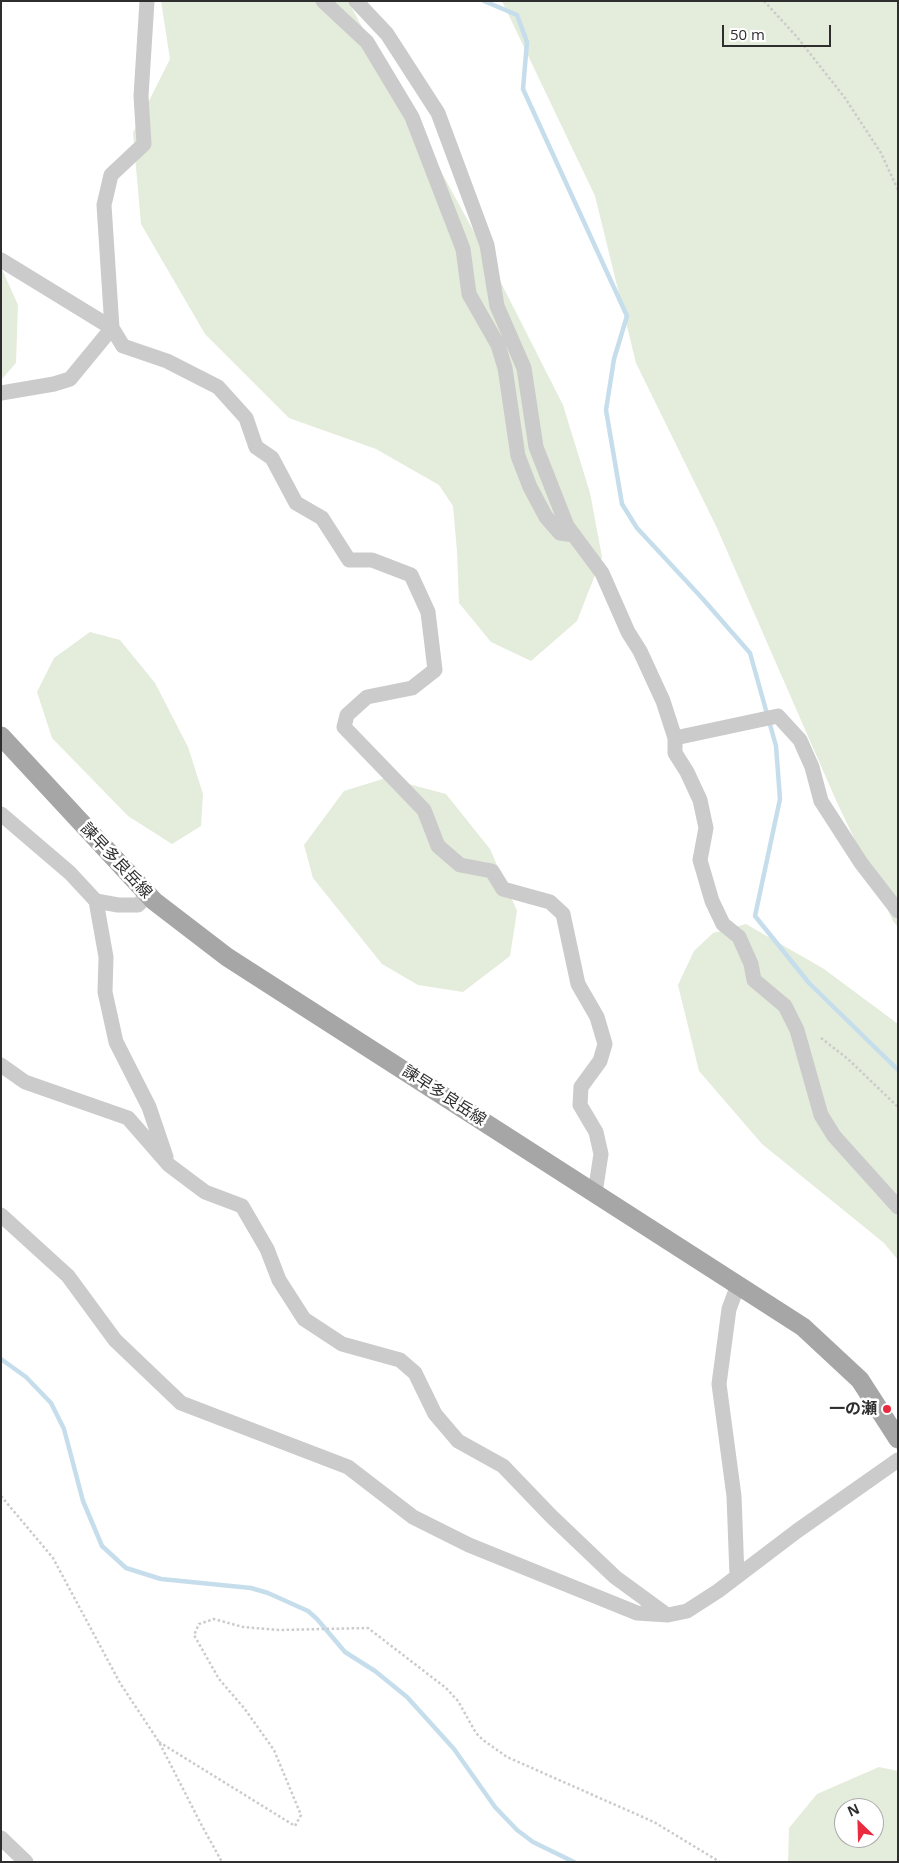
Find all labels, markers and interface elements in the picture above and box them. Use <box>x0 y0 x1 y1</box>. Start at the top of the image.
scale bar <box>724 15 833 47</box>
text: 50 m <box>730 24 765 44</box>
street label: 諫早多良岳線 <box>76 819 156 903</box>
street label: 諫早多良岳線 <box>399 1062 489 1130</box>
place label: 一の瀬 <box>829 1399 877 1419</box>
marker: 一の瀬 <box>881 1403 893 1415</box>
north arrow <box>834 1798 884 1848</box>
text: N <box>844 1799 862 1821</box>

